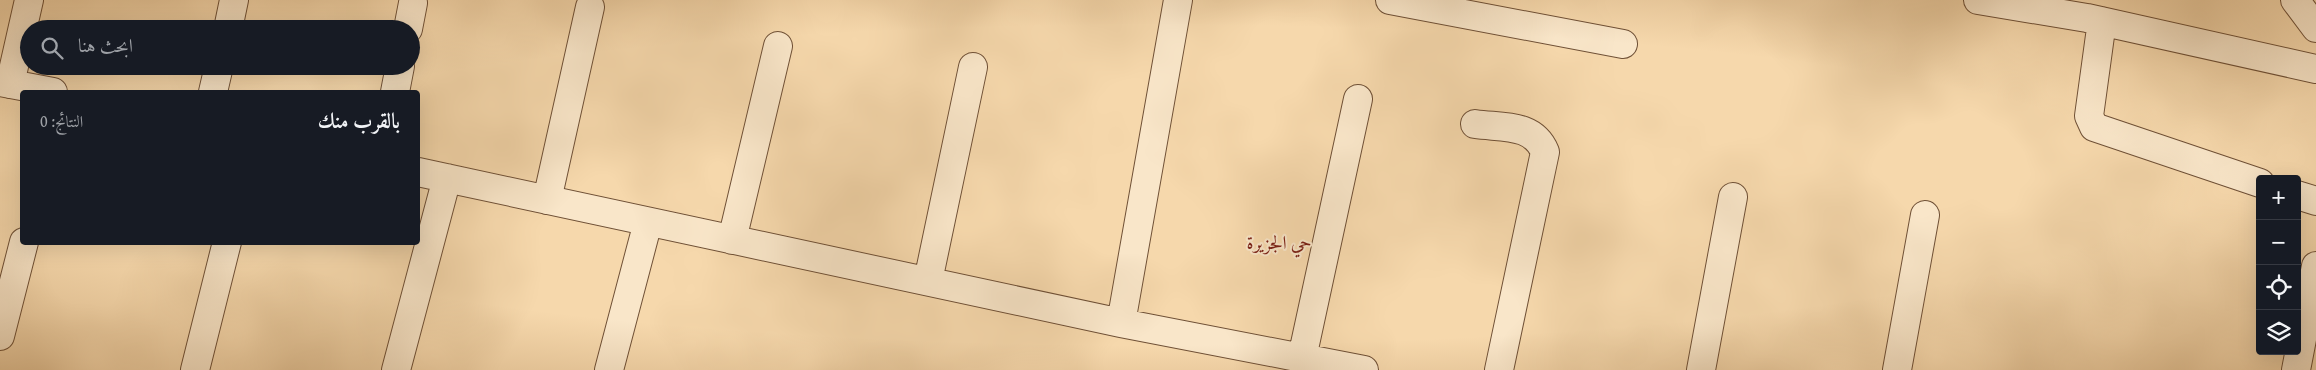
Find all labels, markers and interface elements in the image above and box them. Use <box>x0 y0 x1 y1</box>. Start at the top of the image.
search box <box>20 20 420 75</box>
text: ابحث هنا <box>78 31 133 59</box>
icon: search <box>38 34 66 62</box>
text: بالقرب منك <box>318 105 400 136</box>
text: النتائج: 0 <box>40 109 83 133</box>
map controls <box>2256 175 2301 355</box>
button: + <box>2256 175 2301 220</box>
button: − <box>2256 220 2301 265</box>
district label: حي الجزيرة <box>1246 228 1312 258</box>
button: locate <box>2256 265 2301 310</box>
button: layers <box>2256 310 2301 355</box>

